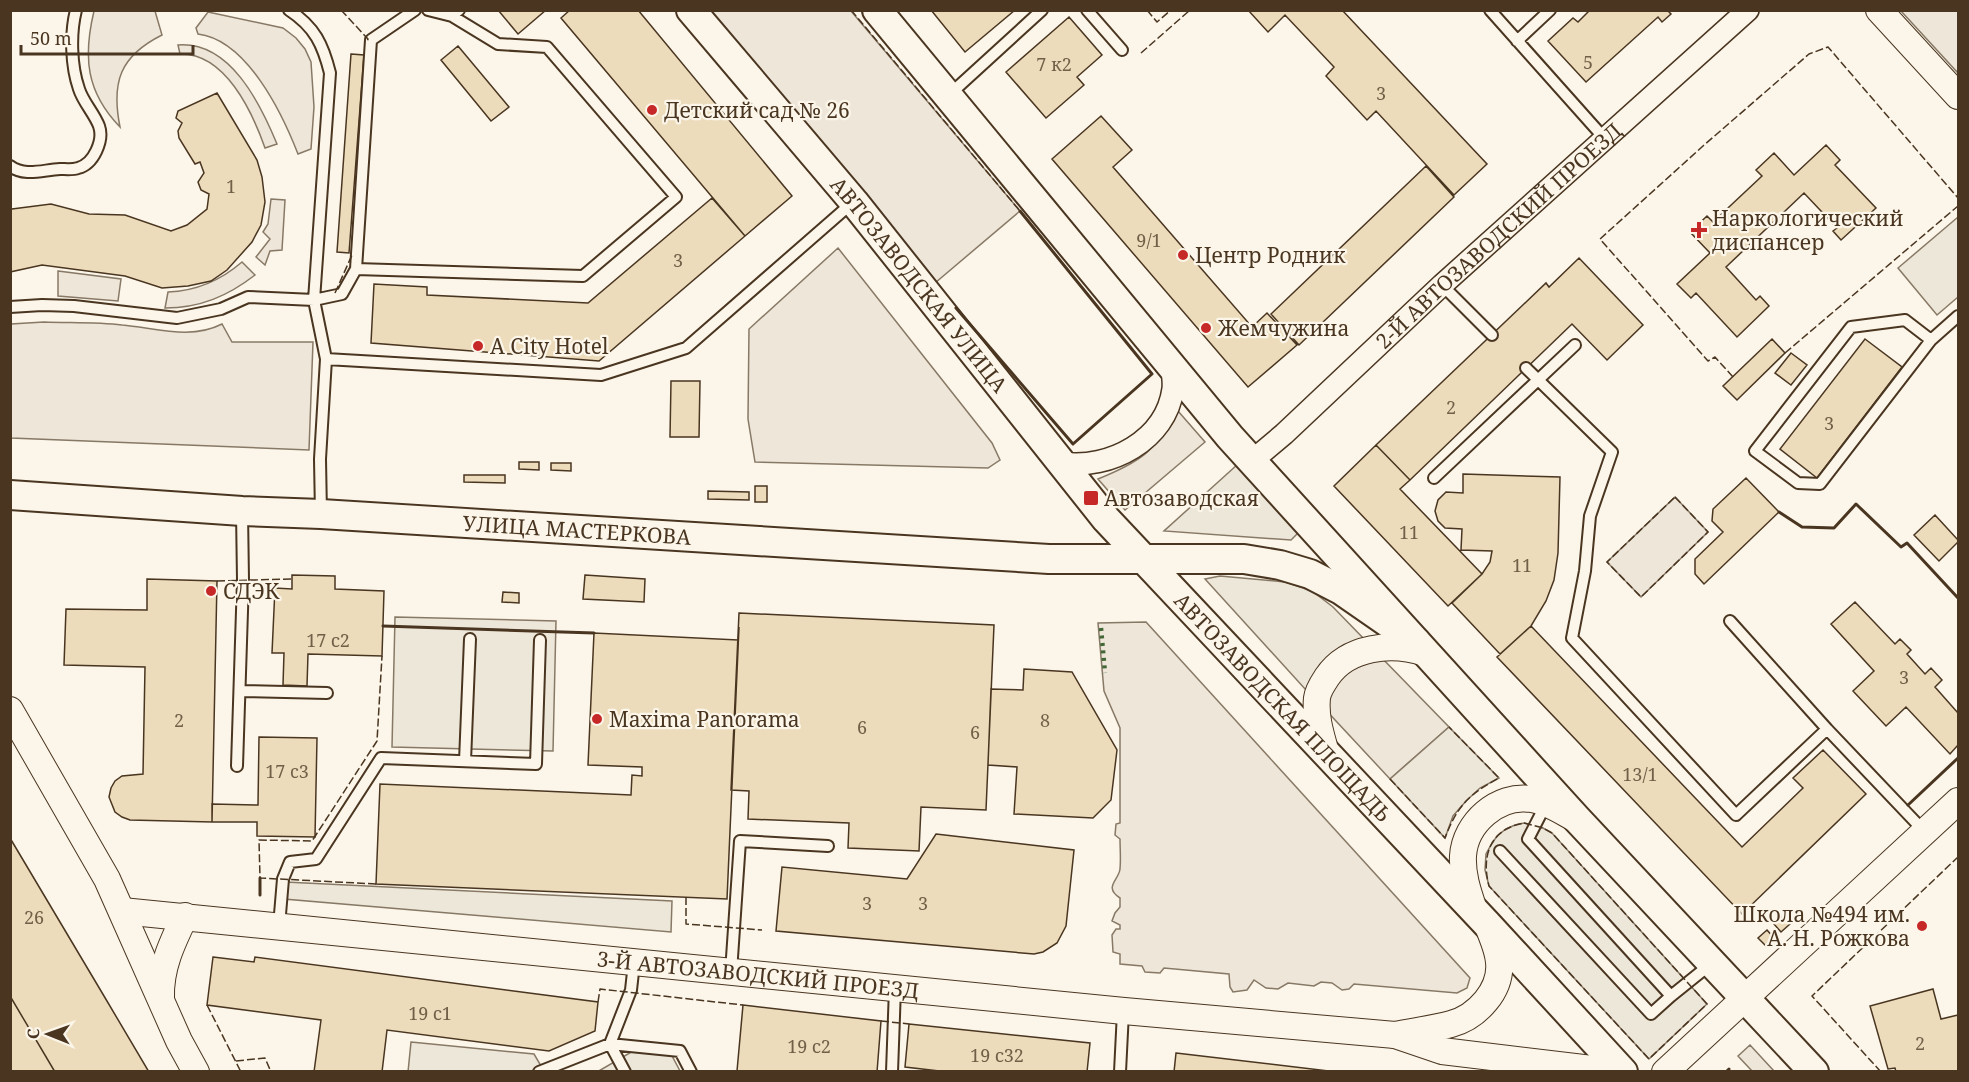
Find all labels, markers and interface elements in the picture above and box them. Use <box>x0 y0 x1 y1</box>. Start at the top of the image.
scale bar <box>21 18 194 56</box>
text: 50 m <box>30 26 72 50</box>
house number: 5 <box>1583 50 1593 74</box>
house number: 7 к2 <box>1036 52 1072 76</box>
house number: 3 <box>1376 81 1386 105</box>
place label: Детский сад № 26 <box>664 96 850 124</box>
marker: Детский сад № 26 <box>645 103 659 117</box>
street label: 2-Й АВТОЗАВОДСКИЙ ПРОЕЗД <box>1369 116 1627 355</box>
street label: АВТОЗАВОДСКАЯ УЛИЦА <box>824 171 1014 398</box>
house number: 1 <box>226 174 236 198</box>
place label: Наркологический диспансер <box>1712 204 1903 256</box>
marker: Наркологический диспансер <box>1690 221 1708 239</box>
house number: 9/1 <box>1136 228 1162 252</box>
place label: Центр Родник <box>1195 241 1346 269</box>
house number: 3 <box>673 248 683 272</box>
marker: Центр Родник <box>1176 248 1190 262</box>
place label: Жемчужина <box>1217 314 1349 342</box>
marker: Жемчужина <box>1199 321 1213 335</box>
place label: A City Hotel <box>490 332 609 360</box>
marker: A City Hotel <box>471 339 485 353</box>
house number: 2 <box>1446 395 1456 419</box>
house number: 3 <box>1824 411 1834 435</box>
place label: Автозаводская <box>1104 484 1259 512</box>
marker: Автозаводская <box>1082 489 1100 507</box>
street label: УЛИЦА МАСТЕРКОВА <box>462 509 692 551</box>
house number: 11 <box>1399 520 1419 544</box>
house number: 11 <box>1512 553 1532 577</box>
place label: СДЭК <box>223 577 280 605</box>
marker: СДЭК <box>204 584 218 598</box>
street label: АВТОЗАВОДСКАЯ ПЛОЩАДЬ <box>1168 587 1397 828</box>
house number: 17 с2 <box>306 628 350 652</box>
house number: 3 <box>1899 665 1909 689</box>
place label: Maxima Panorama <box>609 705 800 733</box>
house number: 2 <box>174 708 184 732</box>
house number: 8 <box>1040 708 1050 732</box>
marker: Maxima Panorama <box>590 712 604 726</box>
house number: 6 <box>857 715 867 739</box>
house number: 6 <box>970 720 980 744</box>
house number: 17 c3 <box>265 759 309 783</box>
house number: 13/1 <box>1622 762 1658 786</box>
house number: 3 <box>862 891 872 915</box>
house number: 3 <box>918 891 928 915</box>
place label: Школа №494 им. А. Н. Рожкова <box>1734 900 1910 952</box>
house number: 26 <box>24 905 44 929</box>
marker: Школа №494 им. А. Н. Рожкова <box>1915 919 1929 933</box>
street label: 3-Й АВТОЗАВОДСКИЙ ПРОЕЗД <box>596 944 920 1004</box>
house number: 19 с1 <box>408 1001 452 1025</box>
north arrow <box>18 1004 78 1064</box>
text: С <box>22 1028 44 1039</box>
house number: 2 <box>1915 1031 1925 1055</box>
house number: 19 с2 <box>787 1034 831 1058</box>
house number: 19 с32 <box>970 1043 1024 1067</box>

